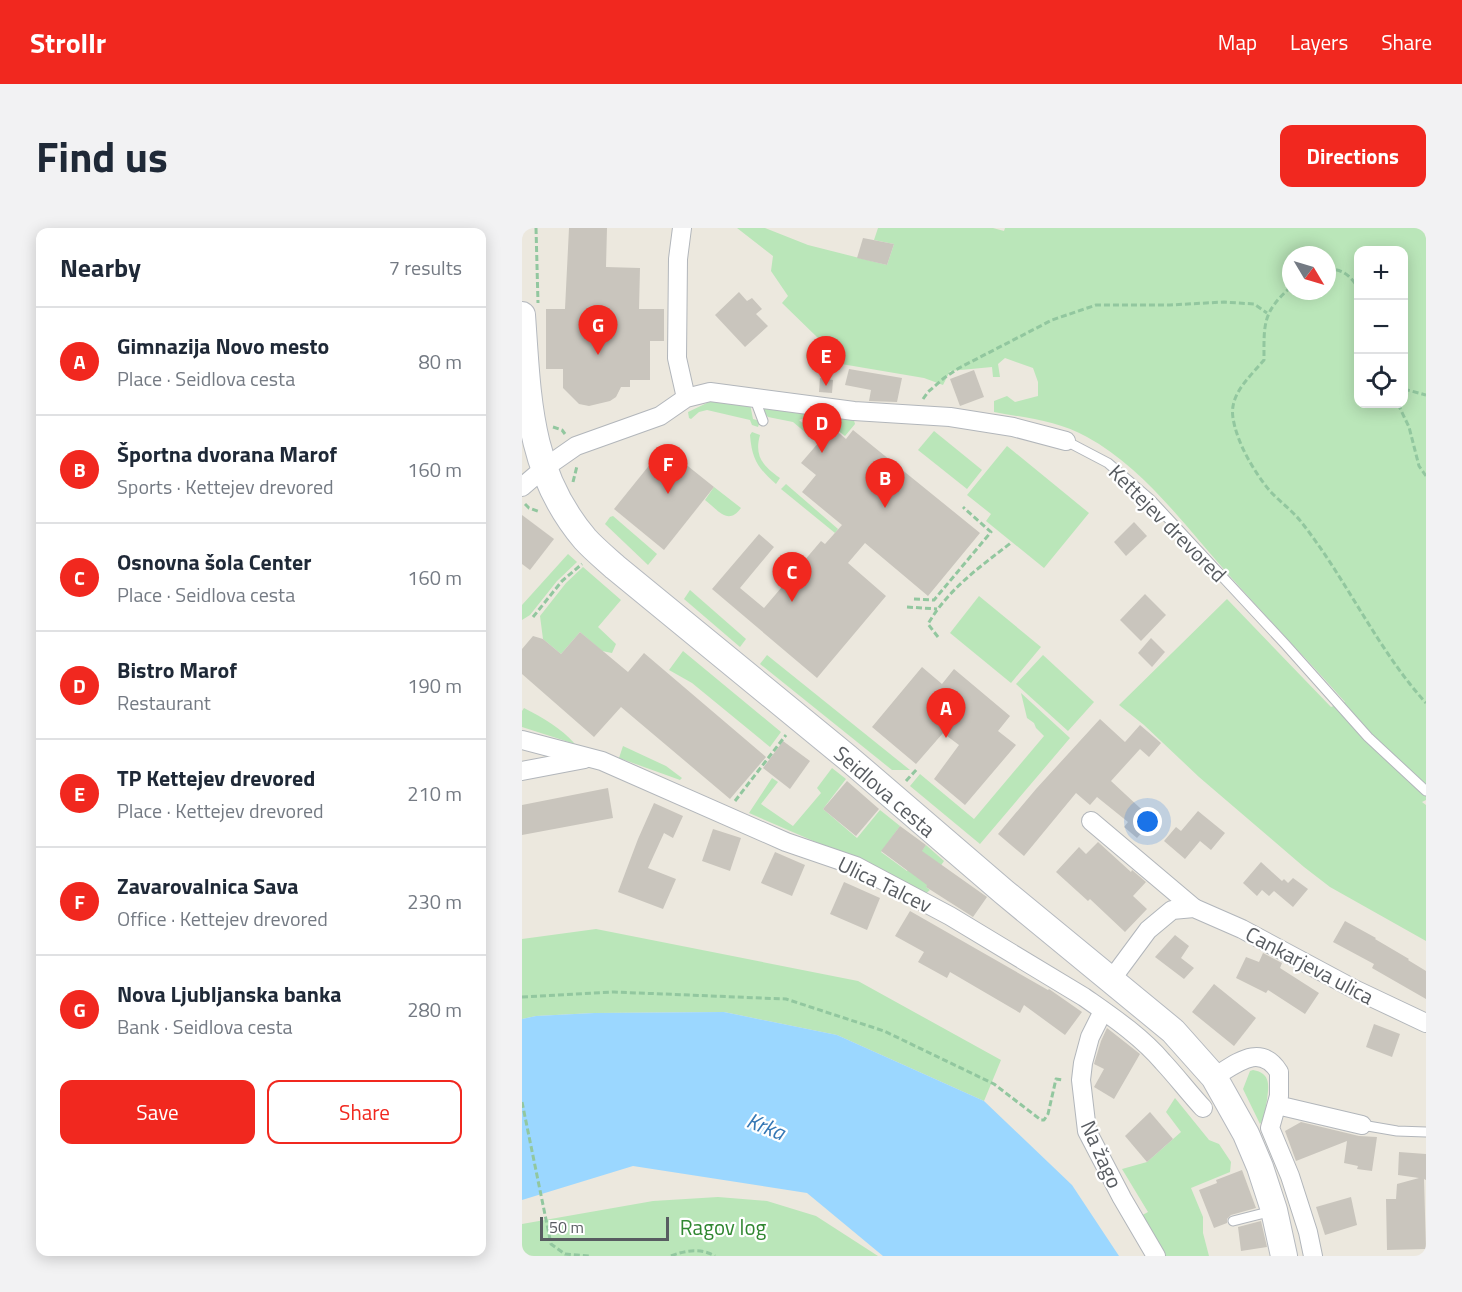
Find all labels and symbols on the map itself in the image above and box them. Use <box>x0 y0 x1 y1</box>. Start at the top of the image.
north arrow <box>1282 246 1336 300</box>
pin: G <box>578 306 618 355</box>
pin: E <box>806 336 846 386</box>
pin: D <box>802 404 842 453</box>
pin: F <box>648 444 688 494</box>
street label: Kettejev drevored <box>1102 457 1234 589</box>
pin: B <box>866 458 904 508</box>
pin: C <box>772 552 812 602</box>
pin: A <box>926 688 966 738</box>
street label: Seidlova cesta <box>827 738 943 845</box>
your location <box>1133 807 1162 836</box>
street label: Ulica Talcev <box>832 847 938 921</box>
street label: Cankarjeva ulica <box>1240 918 1380 1013</box>
water label: Krka <box>742 1103 792 1150</box>
street label: Na žago <box>1073 1115 1131 1193</box>
park label: Ragov log <box>680 1211 767 1243</box>
scale bar <box>540 1214 669 1242</box>

